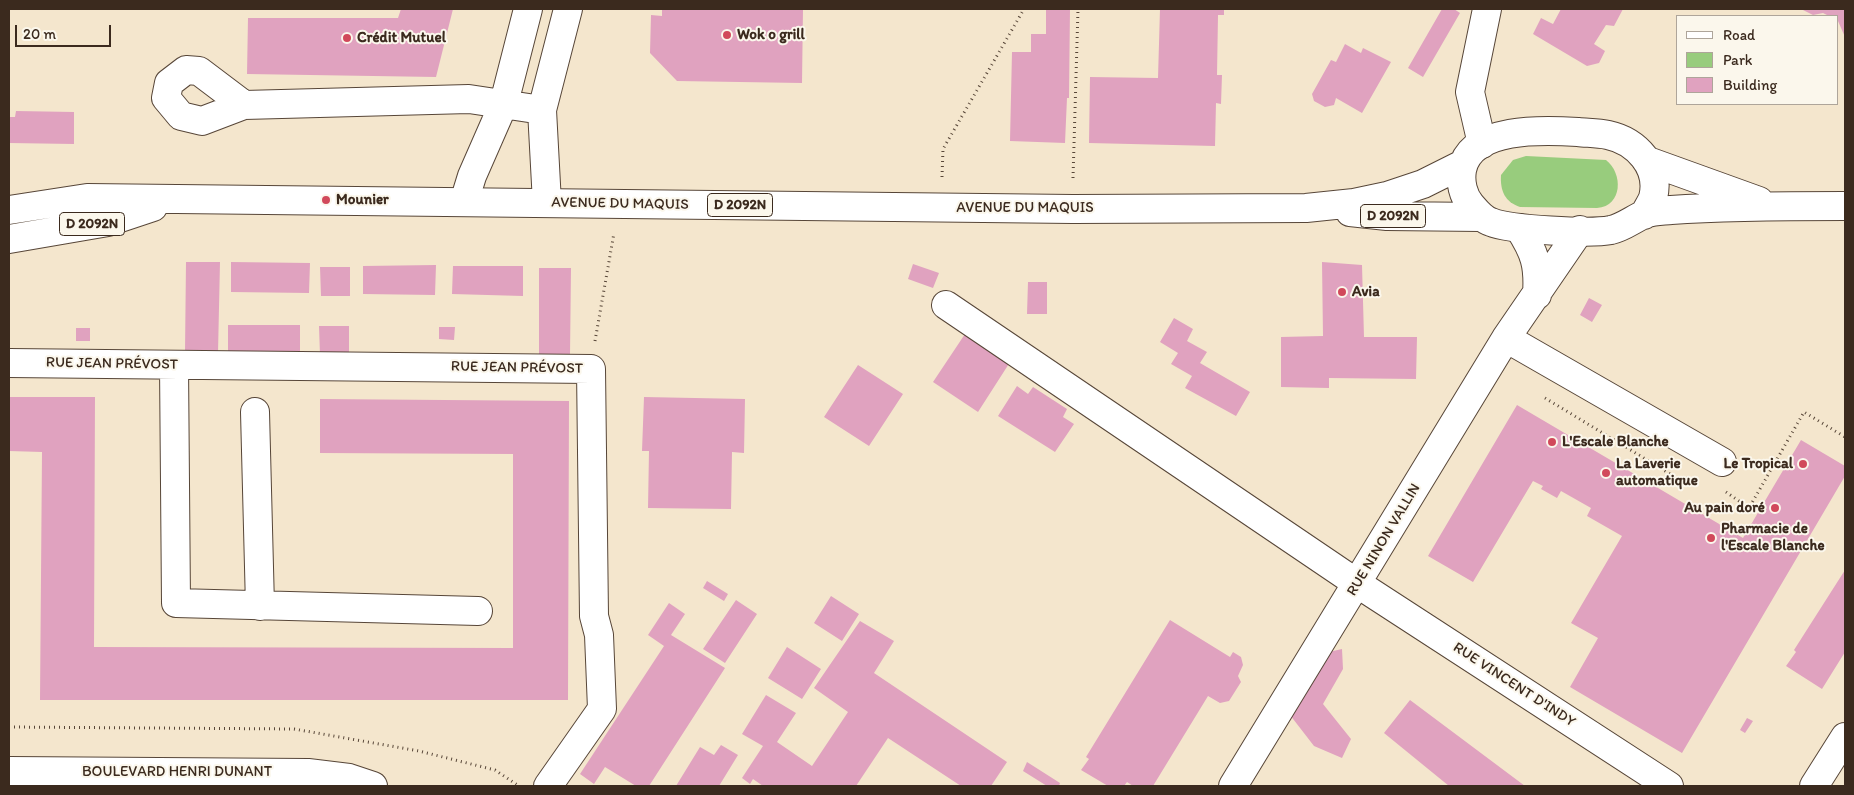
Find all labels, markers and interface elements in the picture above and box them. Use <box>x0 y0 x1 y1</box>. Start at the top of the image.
scale bar <box>18 15 114 47</box>
legend <box>1676 15 1839 105</box>
text: 20 m <box>23 25 56 43</box>
place label: Wok o grill <box>737 26 805 44</box>
text: Road <box>1723 26 1755 44</box>
place label: Crédit Mutuel <box>357 29 446 47</box>
marker: Wok o grill <box>721 29 733 41</box>
marker: Crédit Mutuel <box>341 32 353 44</box>
text: Park <box>1723 51 1753 69</box>
text: Building <box>1723 76 1777 94</box>
place label: Mounier <box>336 191 389 209</box>
marker: Mounier <box>320 194 332 206</box>
street label: AVENUE DU MAQUIS <box>551 194 689 214</box>
road number: D 2092N <box>708 194 772 216</box>
street label: AVENUE DU MAQUIS <box>956 199 1094 217</box>
road number: D 2092N <box>1360 205 1426 228</box>
road number: D 2092N <box>59 212 124 235</box>
place label: Avia <box>1352 283 1380 301</box>
marker: Avia <box>1336 286 1348 298</box>
street label: RUE JEAN PRÉVOST <box>46 354 178 374</box>
street label: RUE JEAN PRÉVOST <box>451 358 583 378</box>
place label: L'Escale Blanche <box>1562 433 1669 451</box>
marker: L'Escale Blanche <box>1546 436 1558 448</box>
place label: La Laverie automatique <box>1616 455 1698 490</box>
place label: Le Tropical <box>1724 455 1793 473</box>
marker: Le Tropical <box>1797 458 1809 470</box>
marker: La Laverie automatique <box>1600 467 1612 479</box>
street label: RUE NINON VALLIN <box>1343 480 1425 600</box>
place label: Au pain doré <box>1684 499 1765 517</box>
marker: Au pain doré <box>1769 502 1781 514</box>
place label: Pharmacie de l'Escale Blanche <box>1721 520 1825 555</box>
marker: Pharmacie de l'Escale Blanche <box>1705 532 1717 544</box>
street label: RUE VINCENT D'INDY <box>1449 639 1579 731</box>
street label: BOULEVARD HENRI DUNANT <box>82 763 272 781</box>

